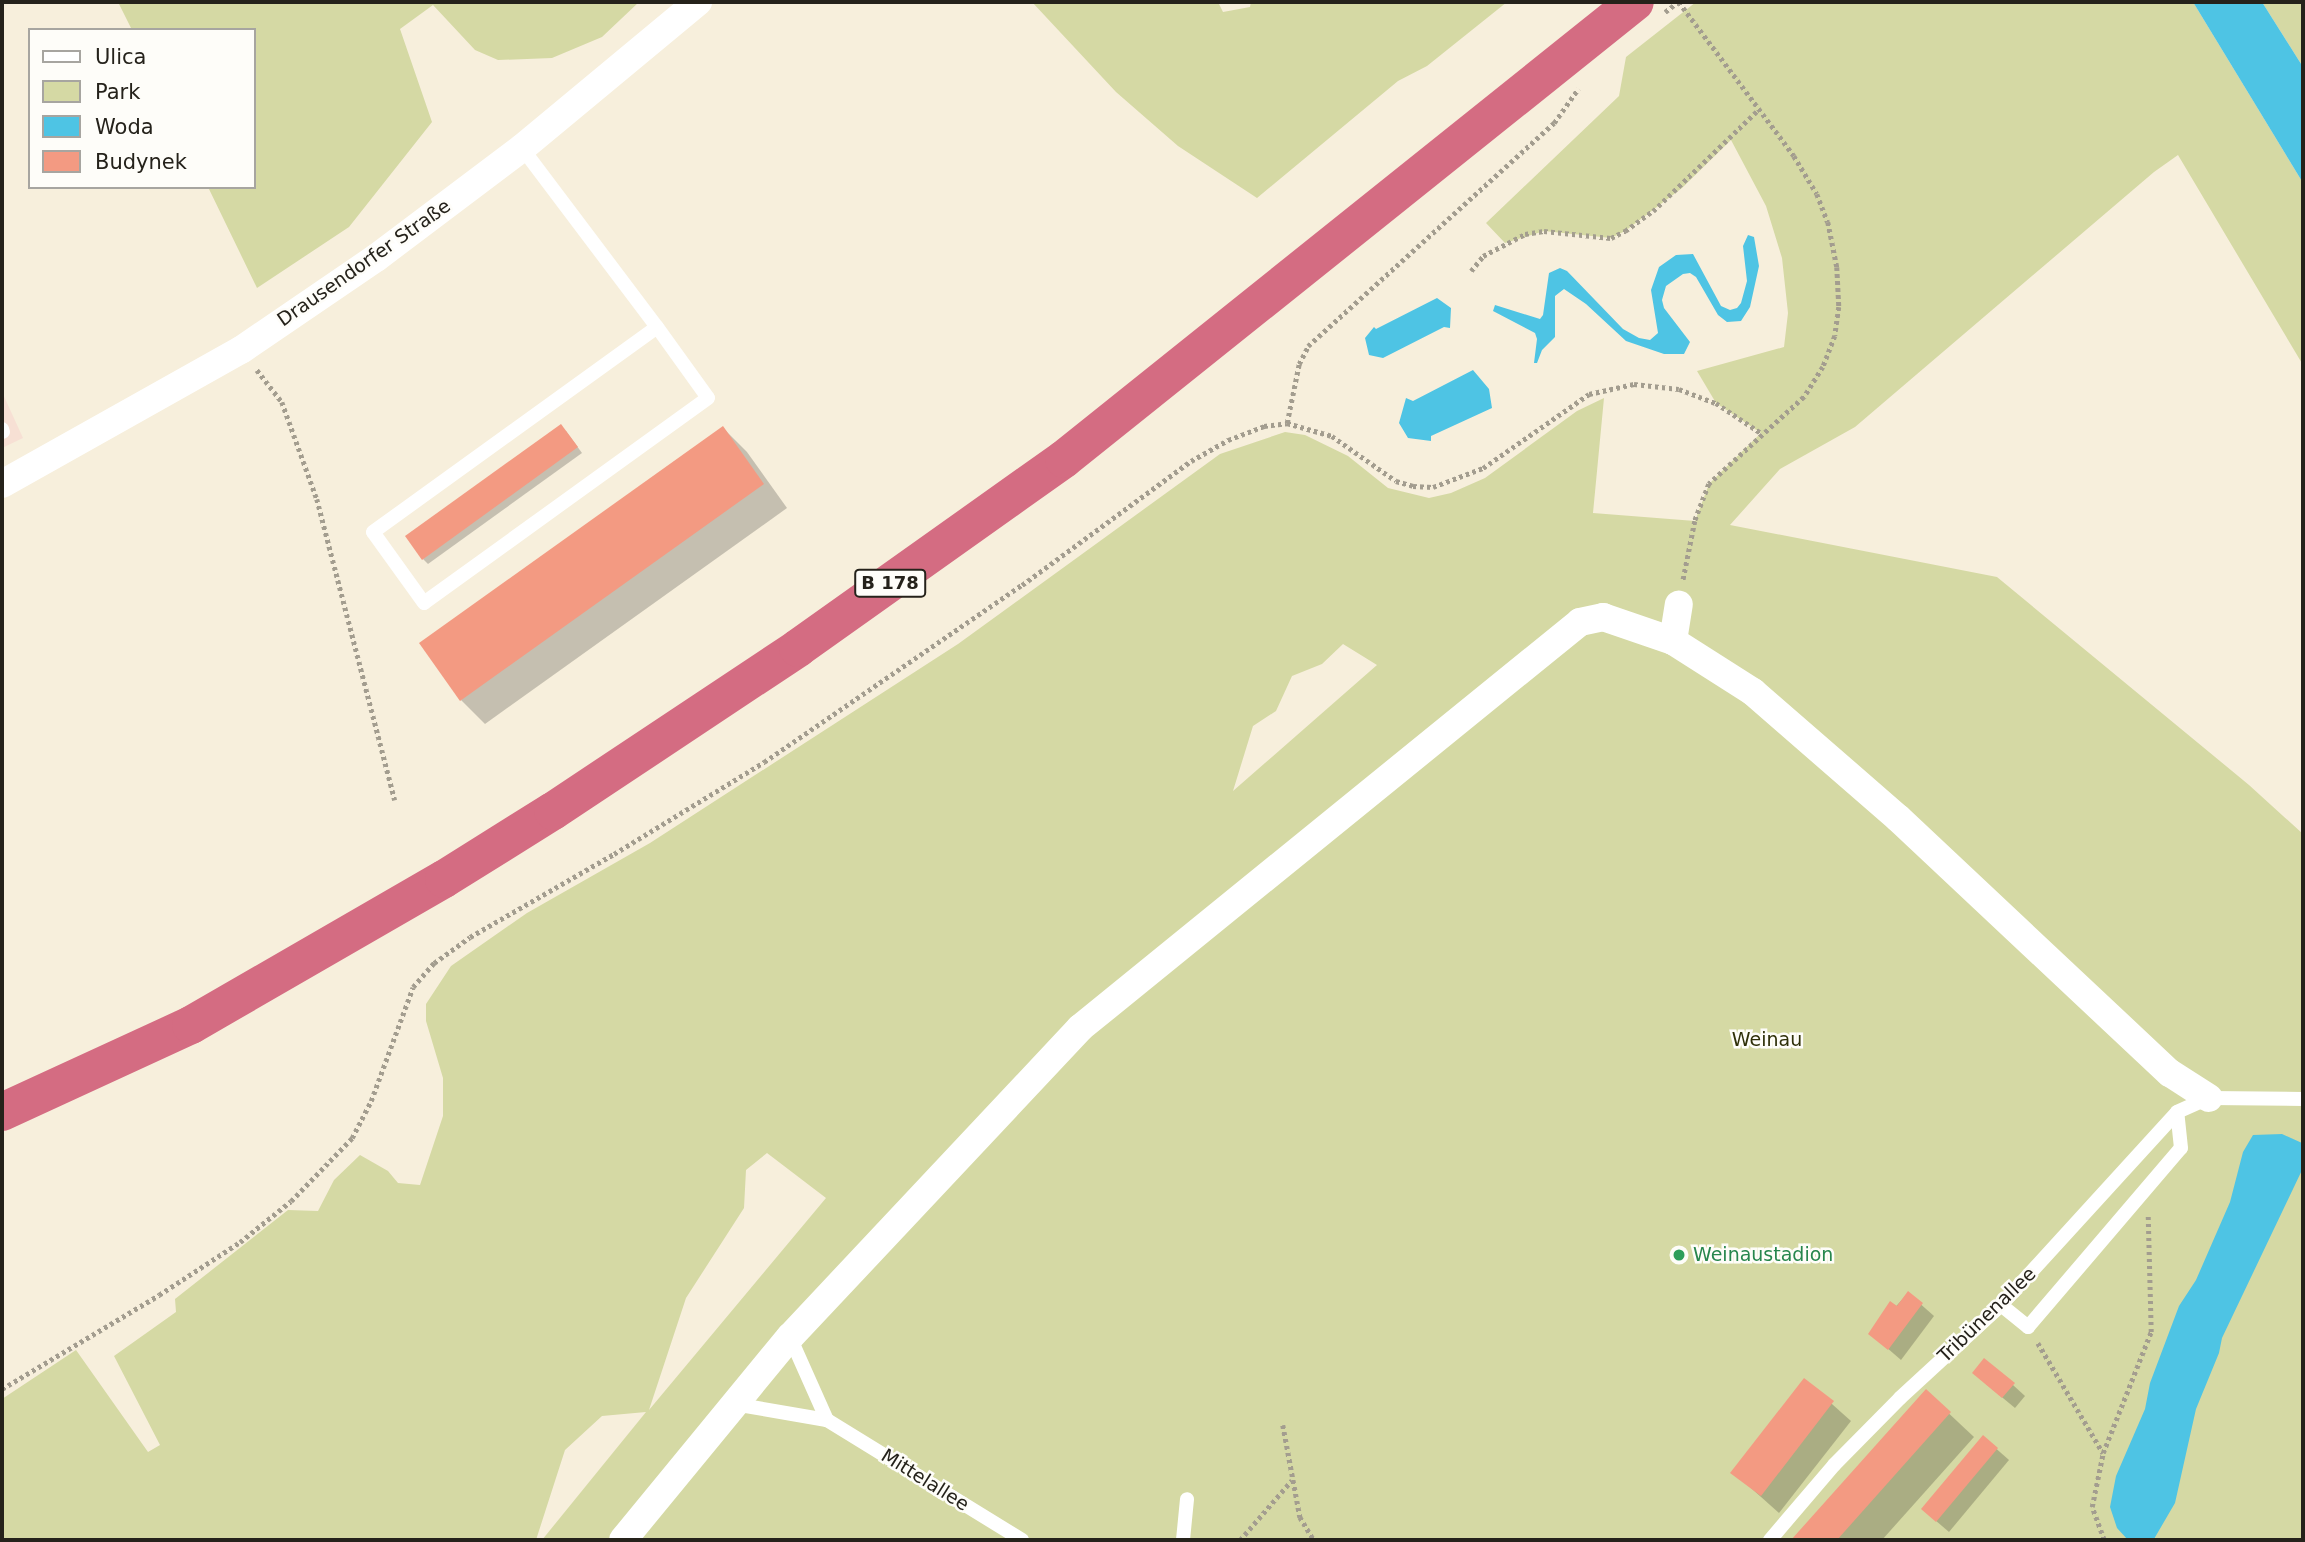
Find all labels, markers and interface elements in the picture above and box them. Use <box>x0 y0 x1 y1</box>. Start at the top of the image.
legend <box>28 28 256 189</box>
text: Ulica <box>95 45 146 69</box>
text: Park <box>95 80 140 104</box>
text: Woda <box>95 115 154 139</box>
text: Budynek <box>95 150 187 174</box>
street label: Drausendorfer Straße <box>273 195 455 331</box>
road number: B 178 <box>853 568 927 598</box>
park label: Weinau <box>1732 1029 1802 1051</box>
place label: Weinaustadion <box>1693 1244 1833 1266</box>
marker: Weinaustadion <box>1671 1247 1687 1263</box>
street label: Tribünenallee <box>1933 1263 2041 1367</box>
street label: Mittelallee <box>877 1444 973 1516</box>

